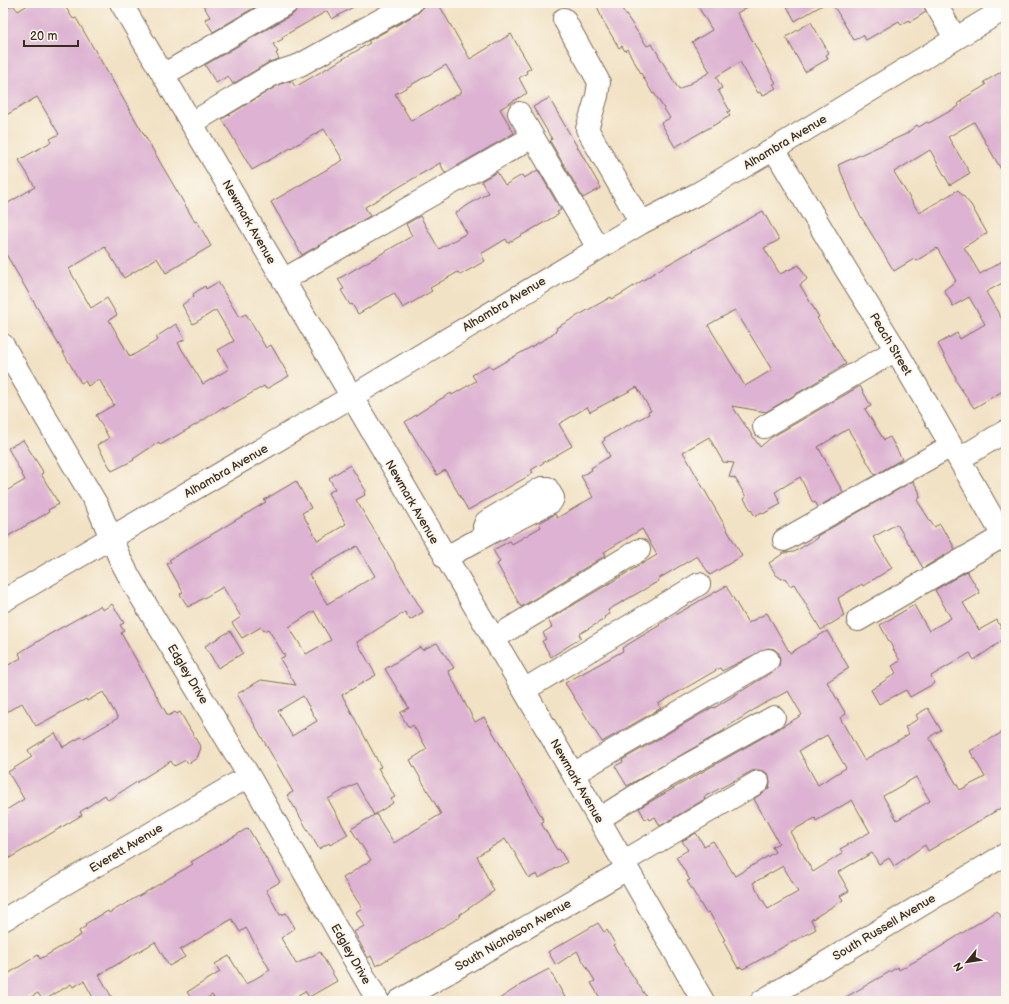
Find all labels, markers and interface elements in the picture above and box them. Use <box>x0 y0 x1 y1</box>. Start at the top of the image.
scale bar <box>24 22 78 48</box>
text: 20 m <box>30 29 57 44</box>
street label: Alhambra Avenue <box>741 112 830 173</box>
street label: Newmark Avenue <box>218 178 279 267</box>
street label: Alhambra Avenue <box>460 274 549 335</box>
street label: Peach Street <box>866 310 915 378</box>
street label: Alhambra Avenue <box>182 441 271 502</box>
street label: Newmark Avenue <box>381 458 442 547</box>
street label: Edgley Drive <box>164 642 211 707</box>
street label: Newmark Avenue <box>546 737 607 826</box>
street label: Everett Avenue <box>87 821 166 876</box>
street label: South Russell Avenue <box>830 891 938 964</box>
street label: South Nicholson Avenue <box>453 896 574 975</box>
street label: Edgley Drive <box>327 921 374 987</box>
north arrow <box>947 942 987 982</box>
text: N <box>951 960 966 974</box>

